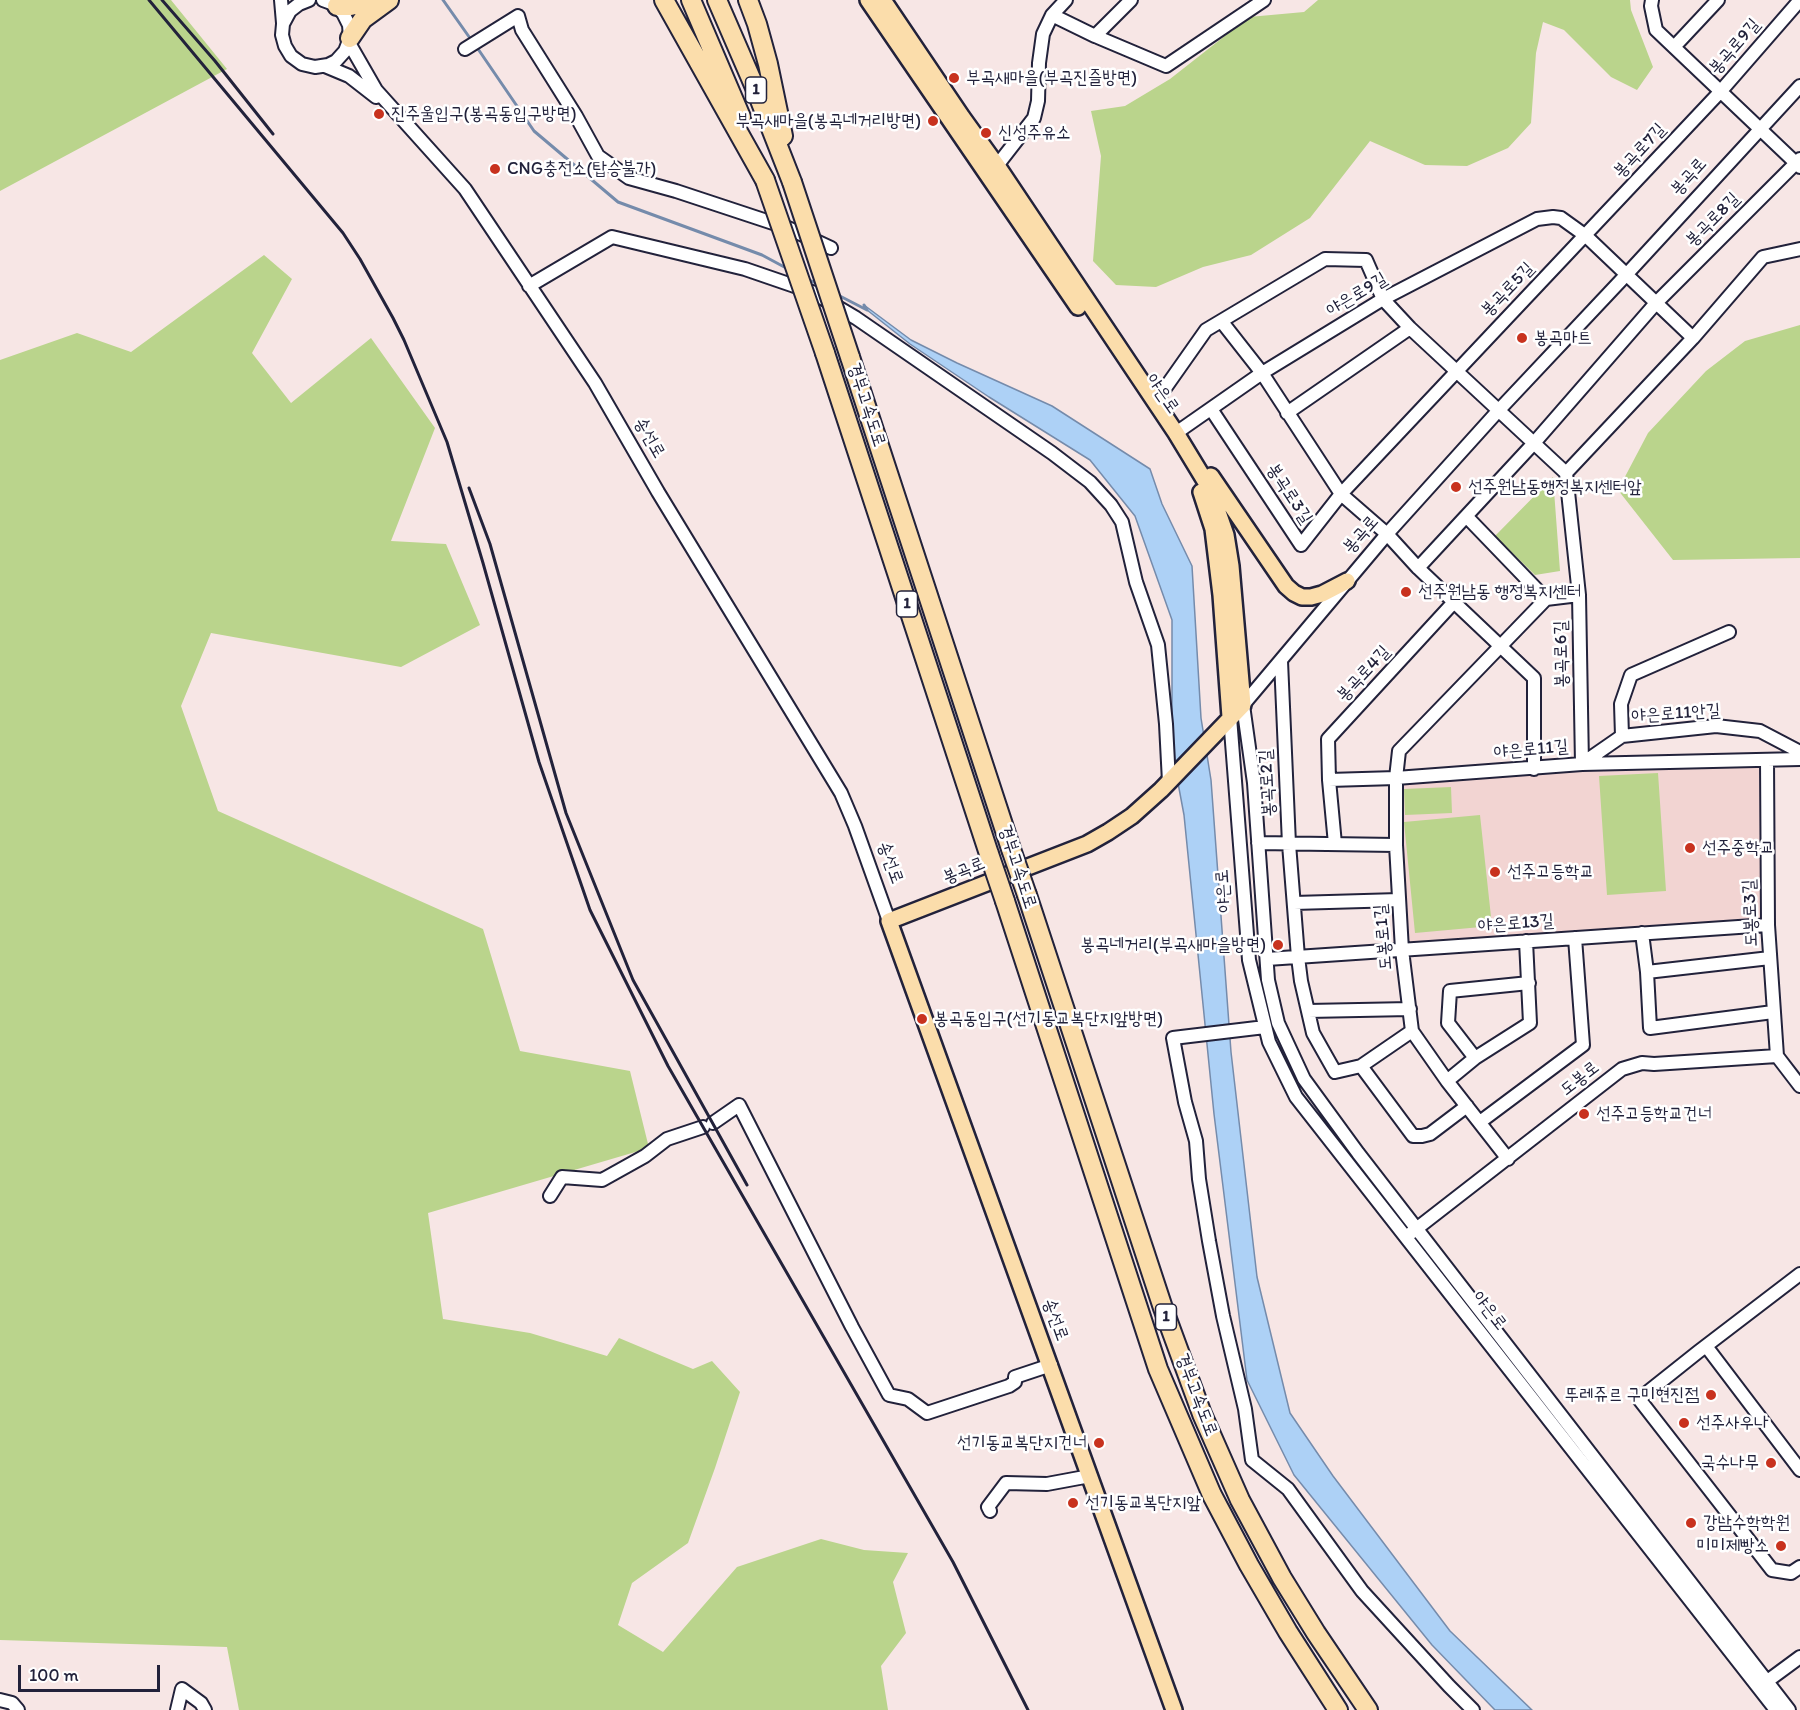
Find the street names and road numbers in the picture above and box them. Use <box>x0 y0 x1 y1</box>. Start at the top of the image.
street label: 봉곡로9길 <box>1705 14 1765 80</box>
road number: 1 <box>746 77 766 103</box>
street label: 봉곡로7길 <box>1609 119 1671 183</box>
street label: 봉곡로 <box>1666 154 1712 200</box>
street label: 봉곡로8길 <box>1681 188 1745 252</box>
street label: 봉곡로5길 <box>1477 258 1539 322</box>
street label: 야은로9길 <box>1323 268 1391 322</box>
street label: 경부고속도로 <box>842 360 890 450</box>
street label: 야은로 <box>1141 370 1183 418</box>
street label: 송선로 <box>629 414 669 462</box>
street label: 봉곡로3길 <box>1261 460 1317 528</box>
street label: 봉곡로 <box>1339 512 1383 558</box>
road number: 1 <box>896 591 918 617</box>
street label: 봉곡로6길 <box>1551 620 1573 688</box>
street label: 봉곡로4길 <box>1333 641 1395 707</box>
street label: 야은로11안길 <box>1631 700 1721 728</box>
street label: 야은로11길 <box>1493 736 1569 764</box>
street label: 봉곡로2길 <box>1255 749 1281 817</box>
street label: 경부고속도로 <box>993 822 1041 912</box>
street label: 송선로 <box>872 839 908 887</box>
street label: 봉곡로 <box>940 853 988 889</box>
street label: 야은로 <box>1212 869 1236 913</box>
street label: 도봉로3길 <box>1739 879 1763 947</box>
street label: 도봉로1길 <box>1370 903 1398 971</box>
street label: 야은로13길 <box>1477 911 1555 937</box>
street label: 도봉로 <box>1556 1057 1604 1101</box>
street label: 야은로 <box>1467 1287 1511 1335</box>
street label: 송선로 <box>1037 1296 1073 1344</box>
road number: 1 <box>1156 1304 1176 1330</box>
street label: 경부고속도로 <box>1170 1351 1222 1439</box>

